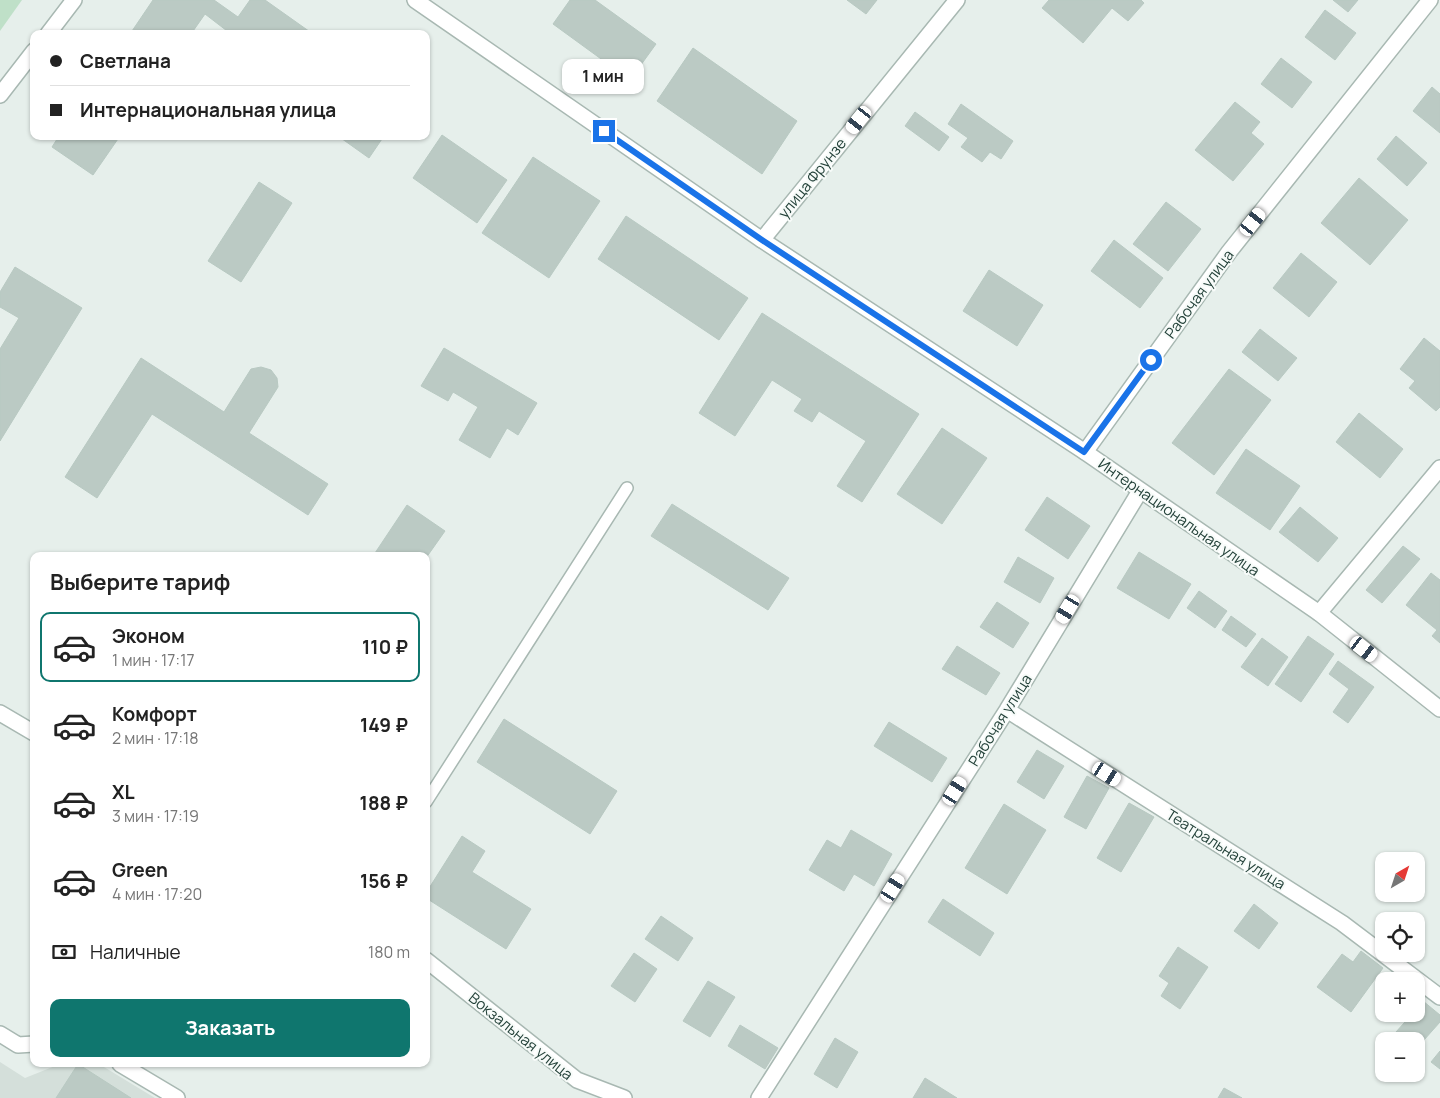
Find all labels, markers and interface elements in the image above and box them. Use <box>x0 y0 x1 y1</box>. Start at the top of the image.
text: Светлана <box>80 48 171 74</box>
callout: 1 мин <box>563 58 645 94</box>
text: 1 мин <box>582 65 624 87</box>
text: Интернациональная улица <box>80 97 336 123</box>
car <box>843 104 874 136</box>
route end <box>593 120 615 142</box>
street label: улица Фрунзе <box>773 133 851 223</box>
car <box>1237 206 1268 238</box>
street label: Рабочая улица <box>1160 245 1238 343</box>
route start <box>1140 349 1162 371</box>
street label: Интернациональная улица <box>1094 453 1264 581</box>
text: Выберите тариф <box>50 567 230 597</box>
car <box>1053 592 1082 626</box>
text: Эконом <box>112 623 185 649</box>
icon: car <box>52 625 97 670</box>
text: 110 ₽ <box>362 634 408 660</box>
car <box>1347 634 1380 664</box>
text: 1 мин · 17:17 <box>112 649 194 671</box>
street label: Рабочая улица <box>963 670 1037 770</box>
text: Комфорт <box>112 701 197 727</box>
icon: car <box>52 703 97 748</box>
text: 149 ₽ <box>360 712 408 738</box>
text: 2 мин · 17:18 <box>112 727 199 749</box>
car <box>1090 760 1123 788</box>
car <box>940 774 969 808</box>
text: XL <box>112 779 135 805</box>
icon: car <box>52 781 97 826</box>
text: 188 ₽ <box>360 790 408 816</box>
street label: Театральная улица <box>1162 804 1290 894</box>
text: 3 мин · 17:19 <box>112 805 199 827</box>
north arrow <box>1375 852 1425 902</box>
map controls <box>1375 852 1425 1082</box>
text: Green <box>112 857 168 883</box>
icon: car <box>52 859 97 904</box>
text: 156 ₽ <box>360 868 408 894</box>
car <box>878 871 907 905</box>
text: 4 мин · 17:20 <box>112 883 202 905</box>
button: locate <box>1375 912 1425 962</box>
icon: cash <box>50 938 78 966</box>
text: Наличные <box>90 939 181 965</box>
text: 180 m <box>368 941 410 963</box>
button: + <box>1375 972 1425 1022</box>
street label: Вокзальная улица <box>464 987 578 1085</box>
button: Заказать <box>50 999 410 1057</box>
button: − <box>1375 1032 1425 1082</box>

